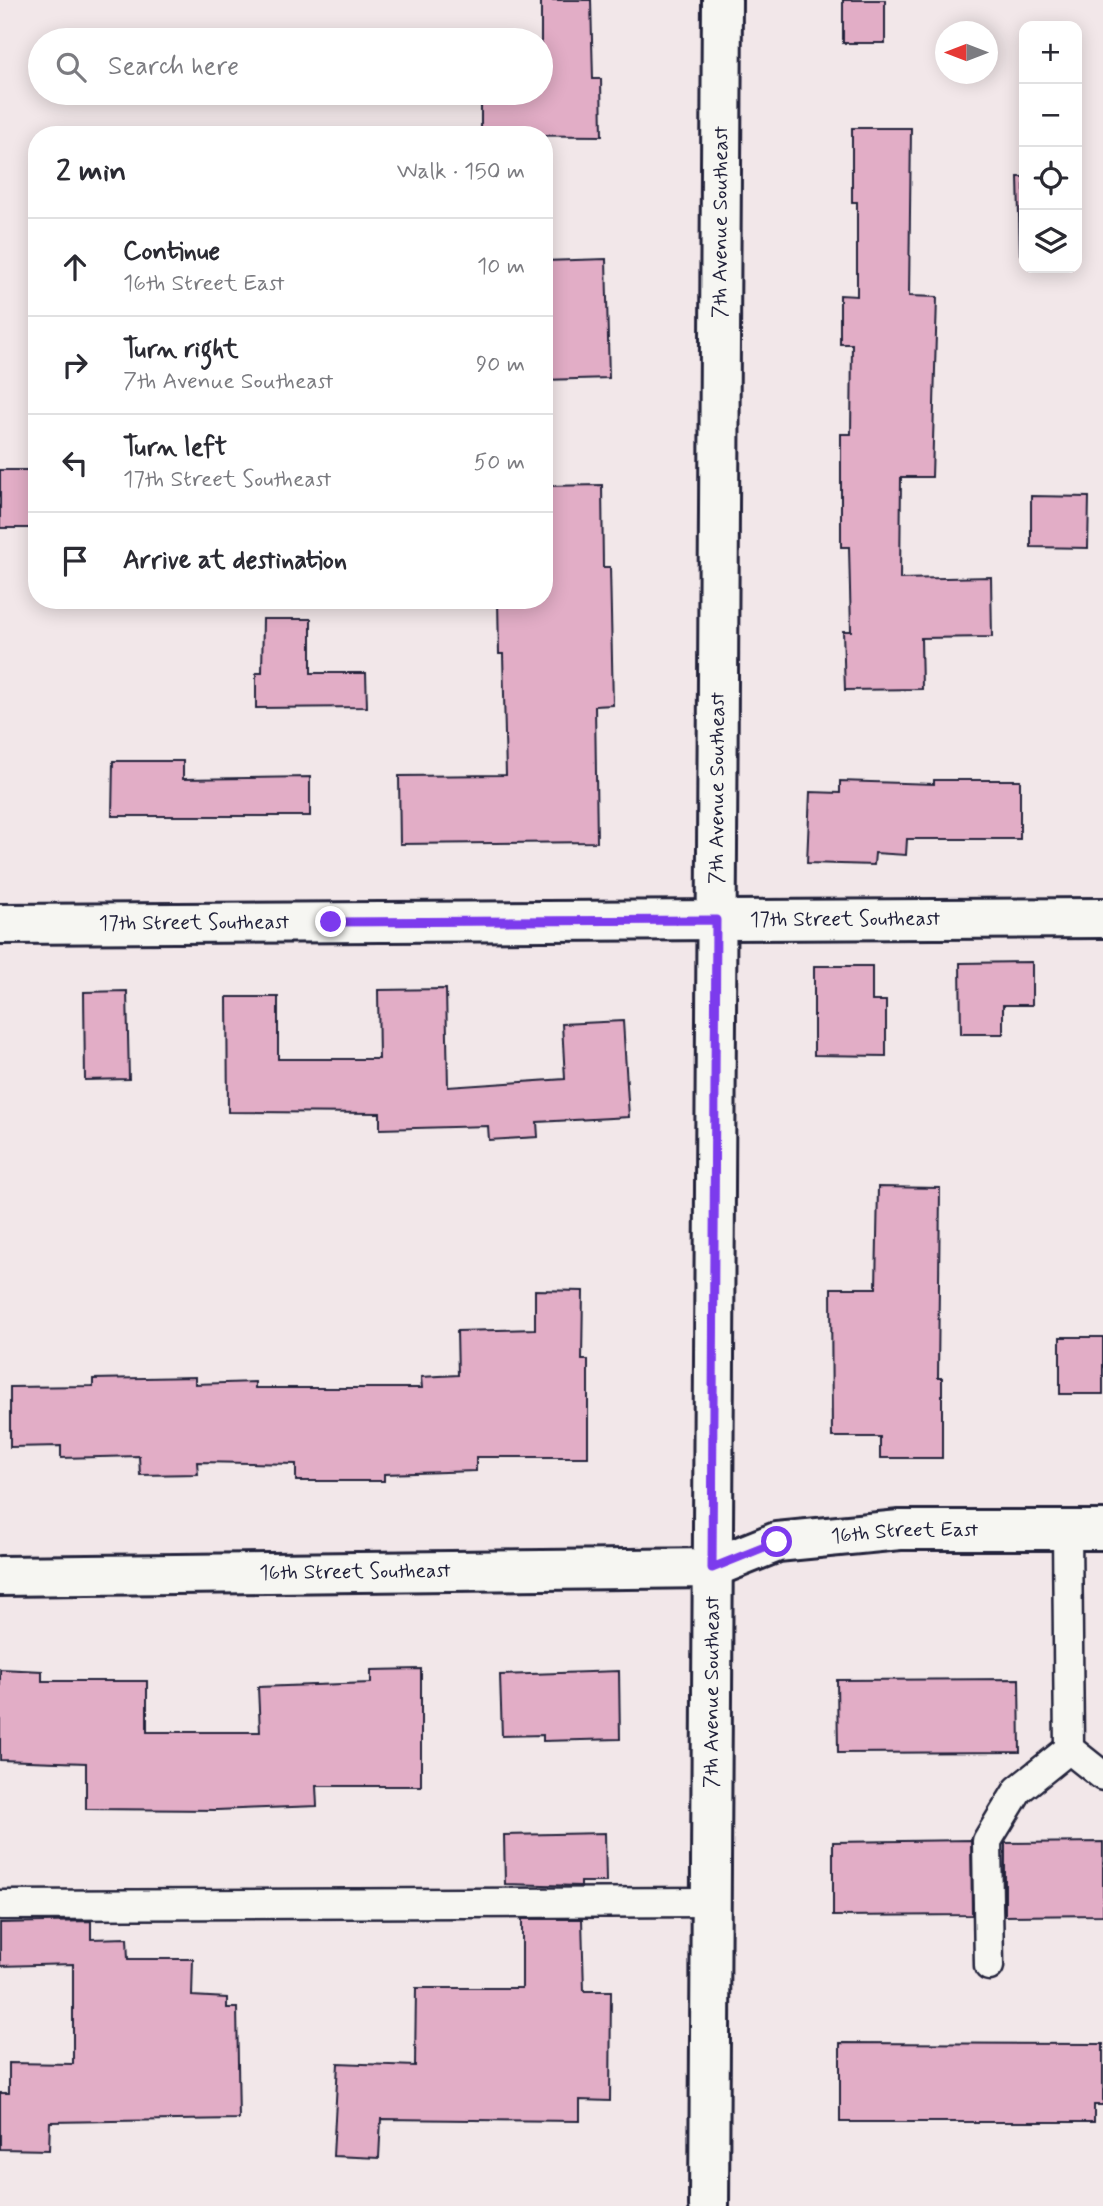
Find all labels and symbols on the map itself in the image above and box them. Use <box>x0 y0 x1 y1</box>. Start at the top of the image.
north arrow <box>935 21 998 84</box>
street label: 7th Avenue Southeast <box>706 125 735 318</box>
street label: 7th Avenue Southeast <box>703 691 732 884</box>
street label: 17th Street Southeast <box>750 905 941 934</box>
route end <box>315 906 346 937</box>
street label: 17th Street Southeast <box>99 908 290 937</box>
street label: 16th Street East <box>830 1516 979 1551</box>
route start <box>761 1526 792 1557</box>
street label: 16th Street Southeast <box>259 1557 451 1587</box>
street label: 7th Avenue Southeast <box>697 1595 727 1788</box>

